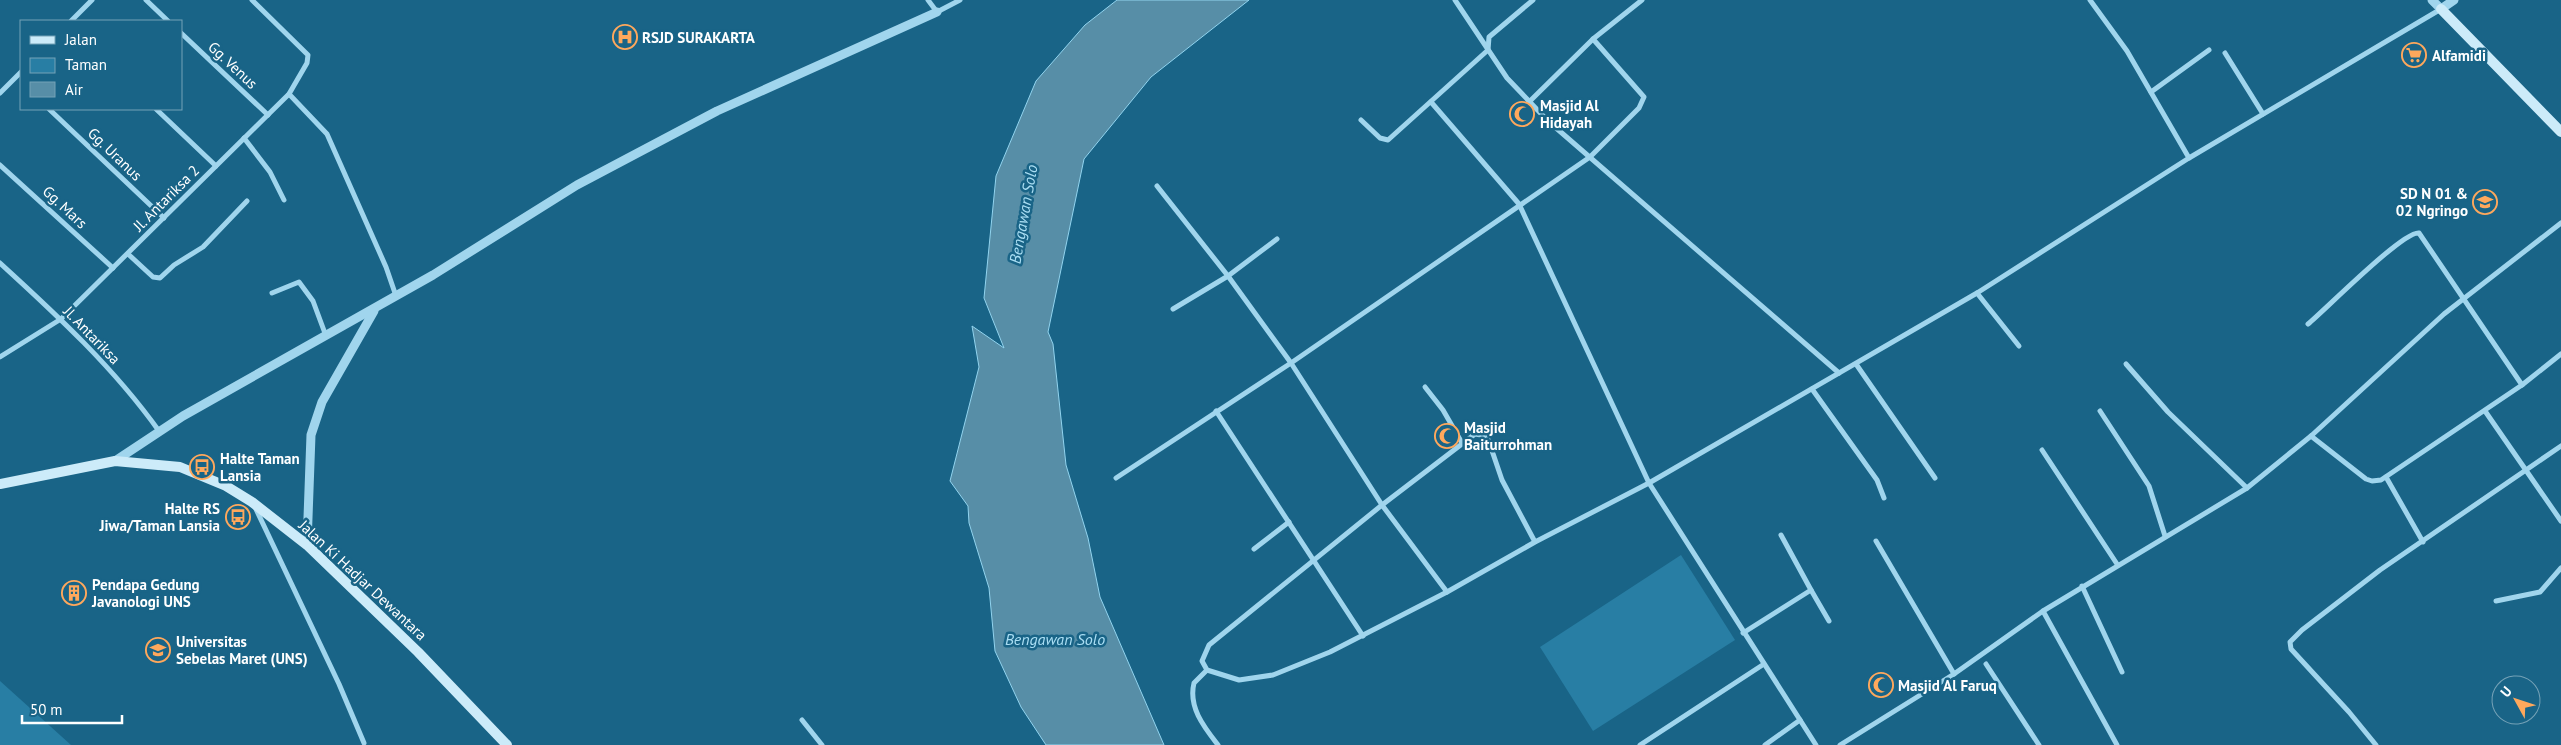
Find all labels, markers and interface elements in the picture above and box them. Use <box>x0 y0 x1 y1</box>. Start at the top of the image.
legend <box>20 20 182 110</box>
hospital icon: RSJD SURAKARTA <box>612 24 638 50</box>
place label: RSJD SURAKARTA <box>642 28 756 47</box>
text: Jalan <box>64 30 97 49</box>
street label: Gg. Venus <box>204 37 262 93</box>
supermarket icon: Alfamidi <box>2401 42 2427 68</box>
place label: Alfamidi <box>2432 46 2486 65</box>
text: Taman <box>65 55 107 74</box>
text: Air <box>65 80 83 99</box>
place label: Masjid Al Hidayah <box>1540 96 1599 132</box>
mosque icon: Masjid Al Hidayah <box>1509 101 1535 127</box>
street label: Gg. Uranus <box>84 123 146 185</box>
street label: Jl. Antariksa 2 <box>128 161 203 236</box>
water label: Bengawan Solo <box>1004 163 1042 265</box>
street label: Gg. Mars <box>39 182 91 232</box>
place label: SD N 01 & 02 Ngringo <box>2396 184 2468 220</box>
school or university icon: SD N 01 & 02 Ngringo <box>2472 189 2498 215</box>
street label: Jl. Antariksa <box>59 301 124 368</box>
place label: Masjid Baiturrohman <box>1464 418 1552 454</box>
mosque icon: Masjid Baiturrohman <box>1434 423 1460 449</box>
place label: Halte Taman Lansia <box>220 449 300 485</box>
bus stop icon: Halte Taman Lansia <box>189 454 215 480</box>
place label: Halte RS Jiwa/Taman Lansia <box>99 499 220 535</box>
bus stop icon: Halte RS Jiwa/Taman Lansia <box>225 504 251 530</box>
street label: Jalan Ki Hadjar Dewantara <box>294 515 431 644</box>
place label: Pendapa Gedung Javanologi UNS <box>91 575 200 611</box>
building icon: Pendapa Gedung Javanologi UNS <box>61 580 87 606</box>
water label: Bengawan Solo <box>1005 629 1105 649</box>
place label: Universitas Sebelas Maret (UNS) <box>176 632 308 668</box>
school or university icon: Universitas Sebelas Maret (UNS) <box>145 637 171 663</box>
mosque icon: Masjid Al Faruq <box>1868 672 1894 698</box>
north arrow <box>2491 675 2541 725</box>
place label: Masjid Al Faruq <box>1898 676 1997 695</box>
text: U <box>2496 682 2516 701</box>
scale bar <box>22 692 122 724</box>
text: 50 m <box>30 700 63 719</box>

